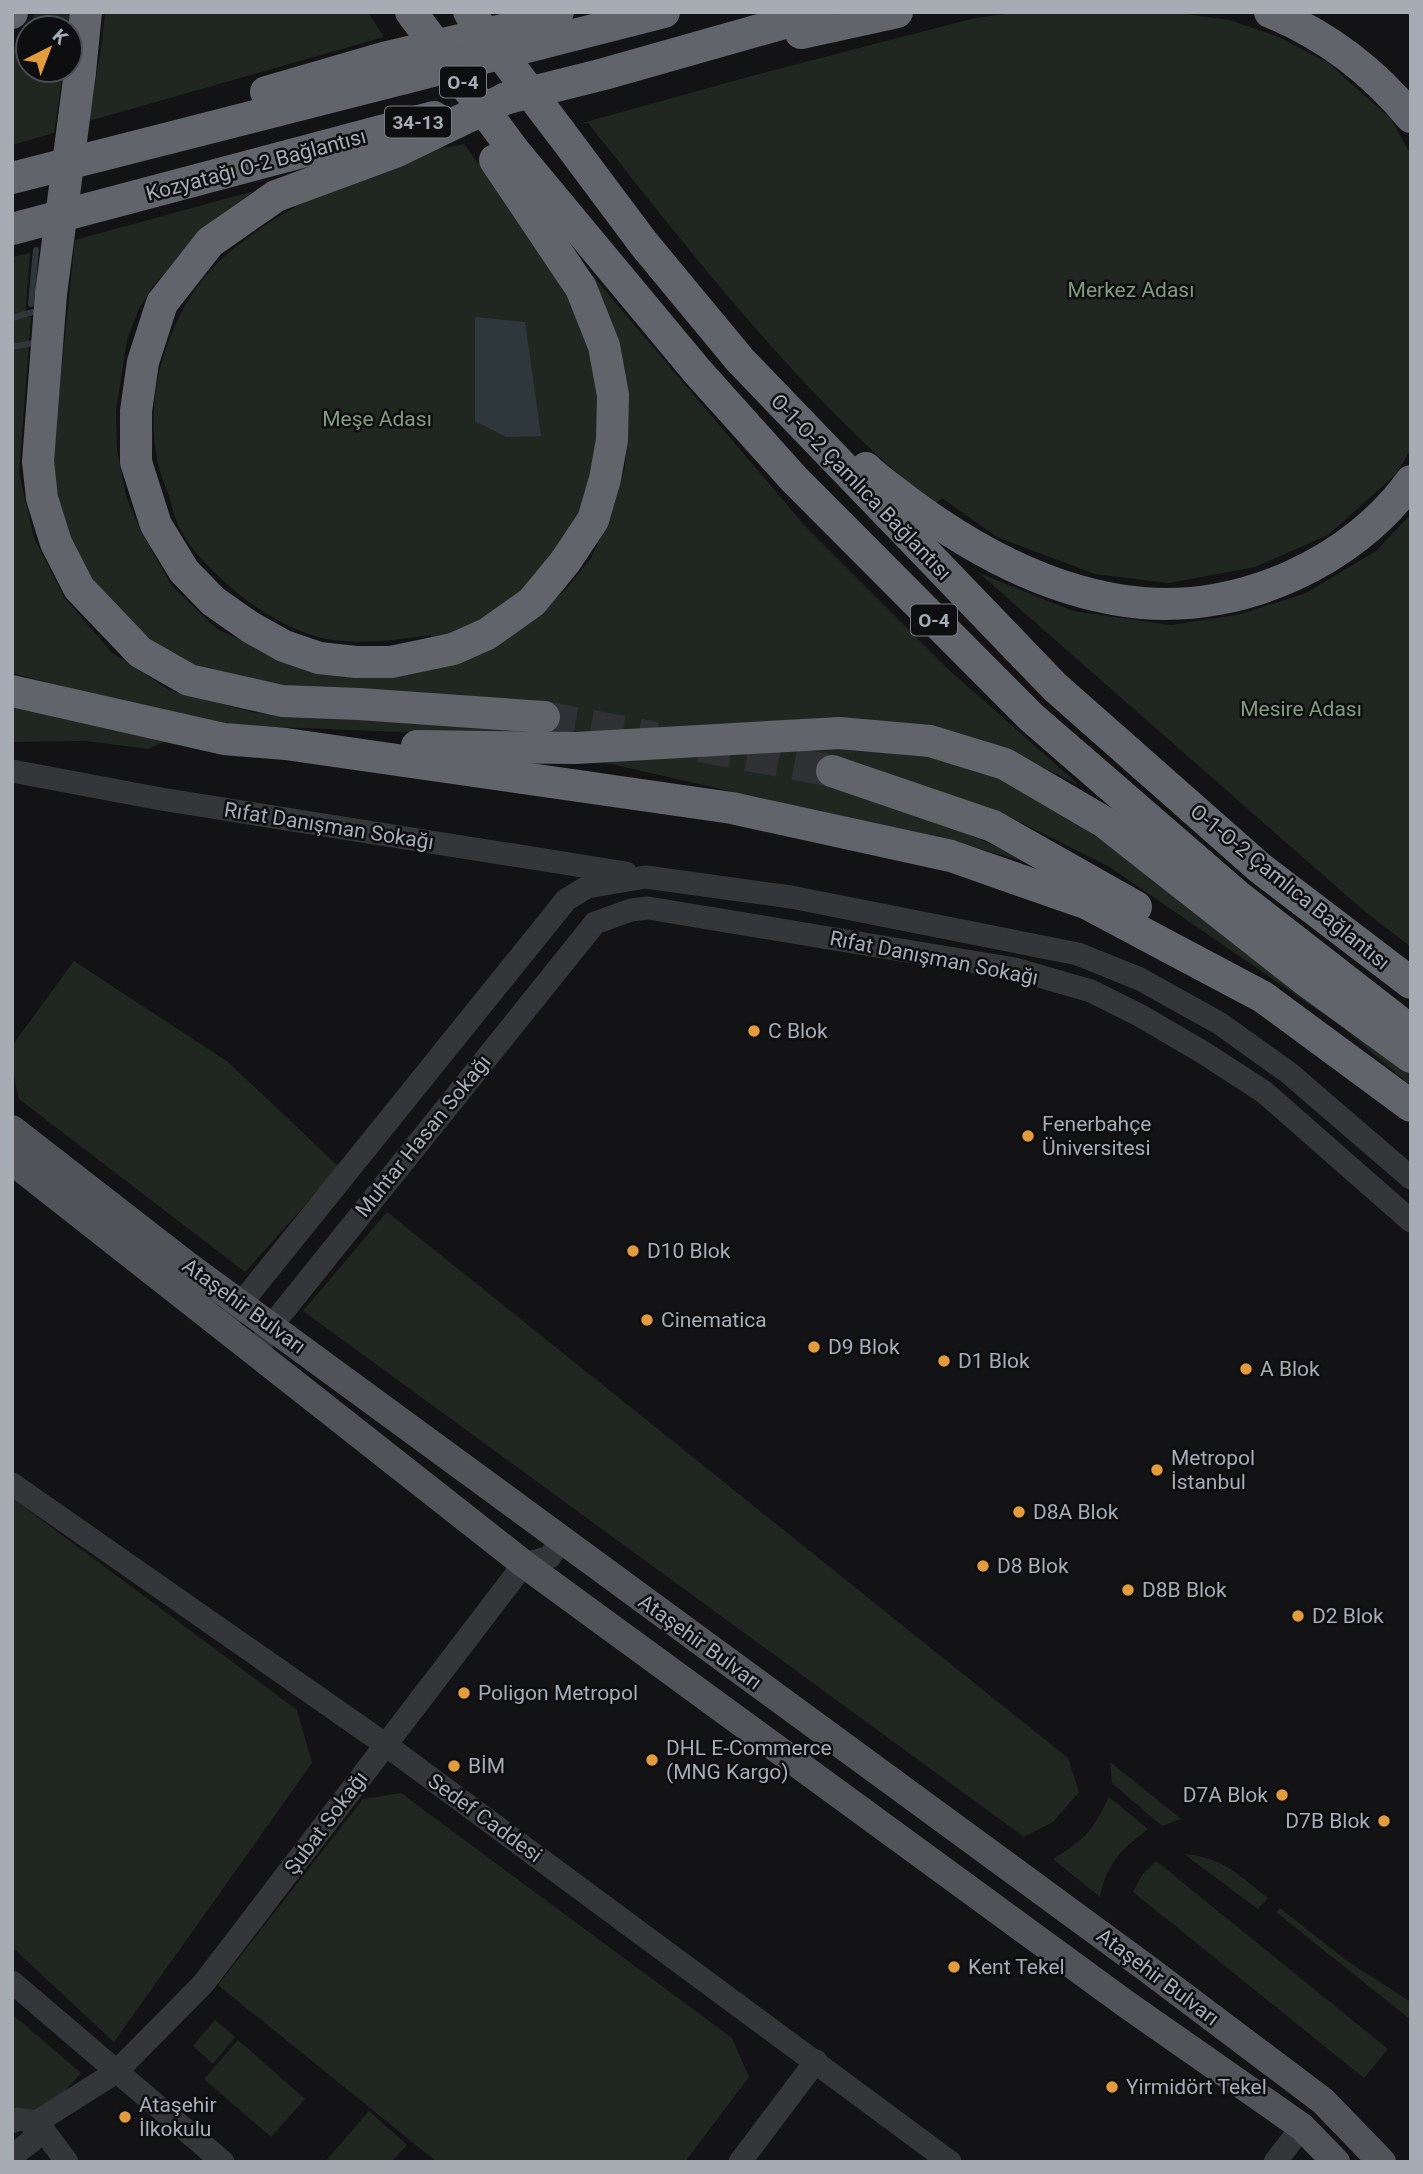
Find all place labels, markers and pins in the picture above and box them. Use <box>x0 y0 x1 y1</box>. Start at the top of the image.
place label: C Blok <box>768 1019 828 1043</box>
marker: C Blok <box>746 1023 762 1039</box>
place label: Fenerbahçe Üniversitesi <box>1042 1112 1151 1160</box>
marker: Fenerbahçe Üniversitesi <box>1020 1128 1036 1144</box>
place label: D10 Blok <box>647 1239 731 1263</box>
marker: D10 Blok <box>625 1243 641 1259</box>
place label: Cinematica <box>661 1308 767 1332</box>
marker: Cinematica <box>639 1312 655 1328</box>
place label: D9 Blok <box>828 1335 900 1359</box>
marker: D9 Blok <box>806 1339 822 1355</box>
place label: D1 Blok <box>958 1349 1030 1373</box>
marker: D1 Blok <box>936 1353 952 1369</box>
place label: A Blok <box>1260 1357 1320 1381</box>
marker: A Blok <box>1238 1361 1254 1377</box>
place label: Metropol İstanbul <box>1171 1446 1255 1494</box>
marker: Metropol İstanbul <box>1149 1462 1165 1478</box>
place label: D8A Blok <box>1033 1500 1119 1524</box>
marker: D8A Blok <box>1011 1504 1027 1520</box>
place label: D8 Blok <box>997 1554 1069 1578</box>
marker: D8 Blok <box>975 1558 991 1574</box>
place label: D8B Blok <box>1142 1578 1227 1602</box>
marker: D8B Blok <box>1120 1582 1136 1598</box>
place label: D2 Blok <box>1312 1604 1384 1628</box>
marker: D2 Blok <box>1290 1608 1306 1624</box>
place label: Poligon Metropol <box>478 1681 638 1705</box>
marker: Poligon Metropol <box>456 1685 472 1701</box>
place label: DHL E-Commerce (MNG Kargo) <box>666 1736 832 1784</box>
marker: DHL E-Commerce (MNG Kargo) <box>644 1752 660 1768</box>
place label: BİM <box>468 1754 505 1778</box>
marker: BİM <box>446 1758 462 1774</box>
place label: D7A Blok <box>1183 1783 1268 1807</box>
marker: D7A Blok <box>1274 1787 1290 1803</box>
place label: D7B Blok <box>1285 1809 1370 1833</box>
marker: D7B Blok <box>1376 1813 1392 1829</box>
place label: Kent Tekel <box>968 1955 1065 1979</box>
marker: Kent Tekel <box>946 1959 962 1975</box>
place label: Yirmidört Tekel <box>1126 2075 1267 2099</box>
marker: Yirmidört Tekel <box>1104 2079 1120 2095</box>
place label: Ataşehir İlkokulu <box>139 2093 217 2141</box>
marker: Ataşehir İlkokulu <box>117 2109 133 2125</box>

